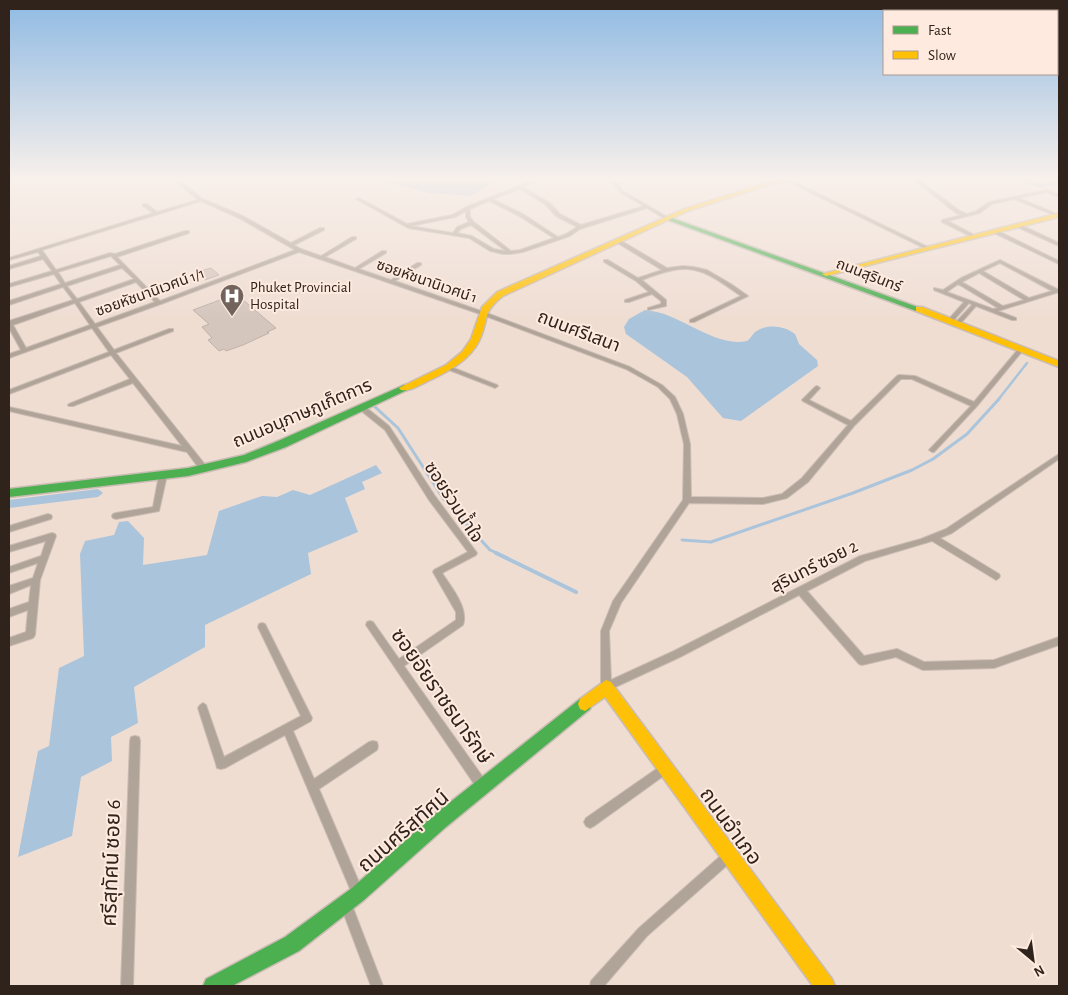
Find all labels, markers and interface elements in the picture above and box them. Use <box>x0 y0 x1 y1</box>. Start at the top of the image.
legend <box>883 10 1058 75</box>
text: Fast <box>928 23 952 38</box>
text: Slow <box>928 48 956 63</box>
street label: ซอยหัชนานิเวศน์ 1 <box>375 256 479 306</box>
street label: ถนนสุรินทร์ <box>834 256 904 296</box>
street label: ซอยหัชนานิเวศน์ 1/1 <box>93 265 207 319</box>
place label: Phuket Provincial Hospital <box>250 280 351 312</box>
hospital icon: Phuket Provincial Hospital <box>219 283 245 317</box>
street label: ถนนศรีเสนา <box>535 307 623 356</box>
street label: ถนนอนุภาษภูเก็ตการ <box>230 375 376 453</box>
street label: ซอยร่วมน้ำใจ <box>420 456 490 546</box>
street label: สุรินทร์ ซอย 2 <box>768 537 861 597</box>
street label: ซอยอัยราชธนารักษ์ <box>387 625 496 768</box>
street label: ถนนอำเภอ <box>696 784 766 869</box>
street label: ถนนศรีสุทัศน์ <box>353 786 454 878</box>
street label: ศรีสุทัศน์ ซอย 6 <box>98 799 126 927</box>
north arrow <box>1008 935 1058 985</box>
text: N <box>1031 962 1046 979</box>

